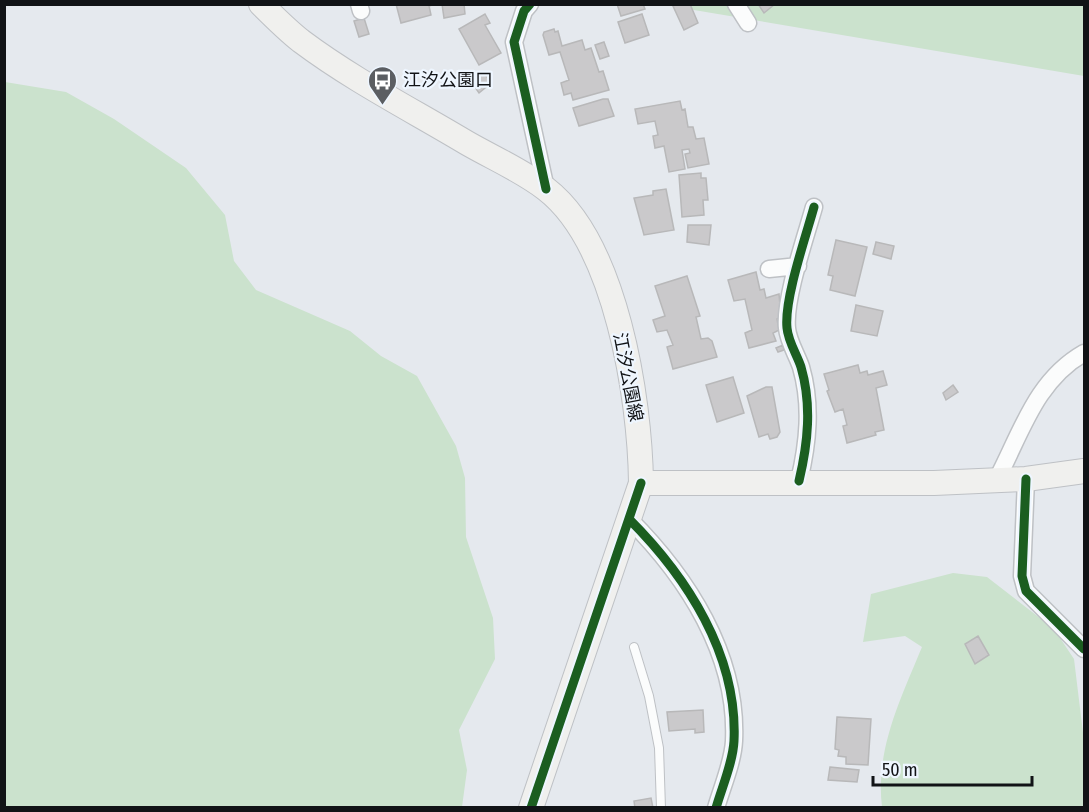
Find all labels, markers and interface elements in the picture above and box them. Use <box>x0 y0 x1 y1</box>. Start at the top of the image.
bus stop icon: 江汐公園口 <box>366 64 398 106</box>
place label: 江汐公園口 <box>403 69 493 91</box>
street label: 江汐公園線 <box>609 331 647 423</box>
scale bar <box>873 749 1032 787</box>
text: 50 m <box>882 759 918 781</box>

